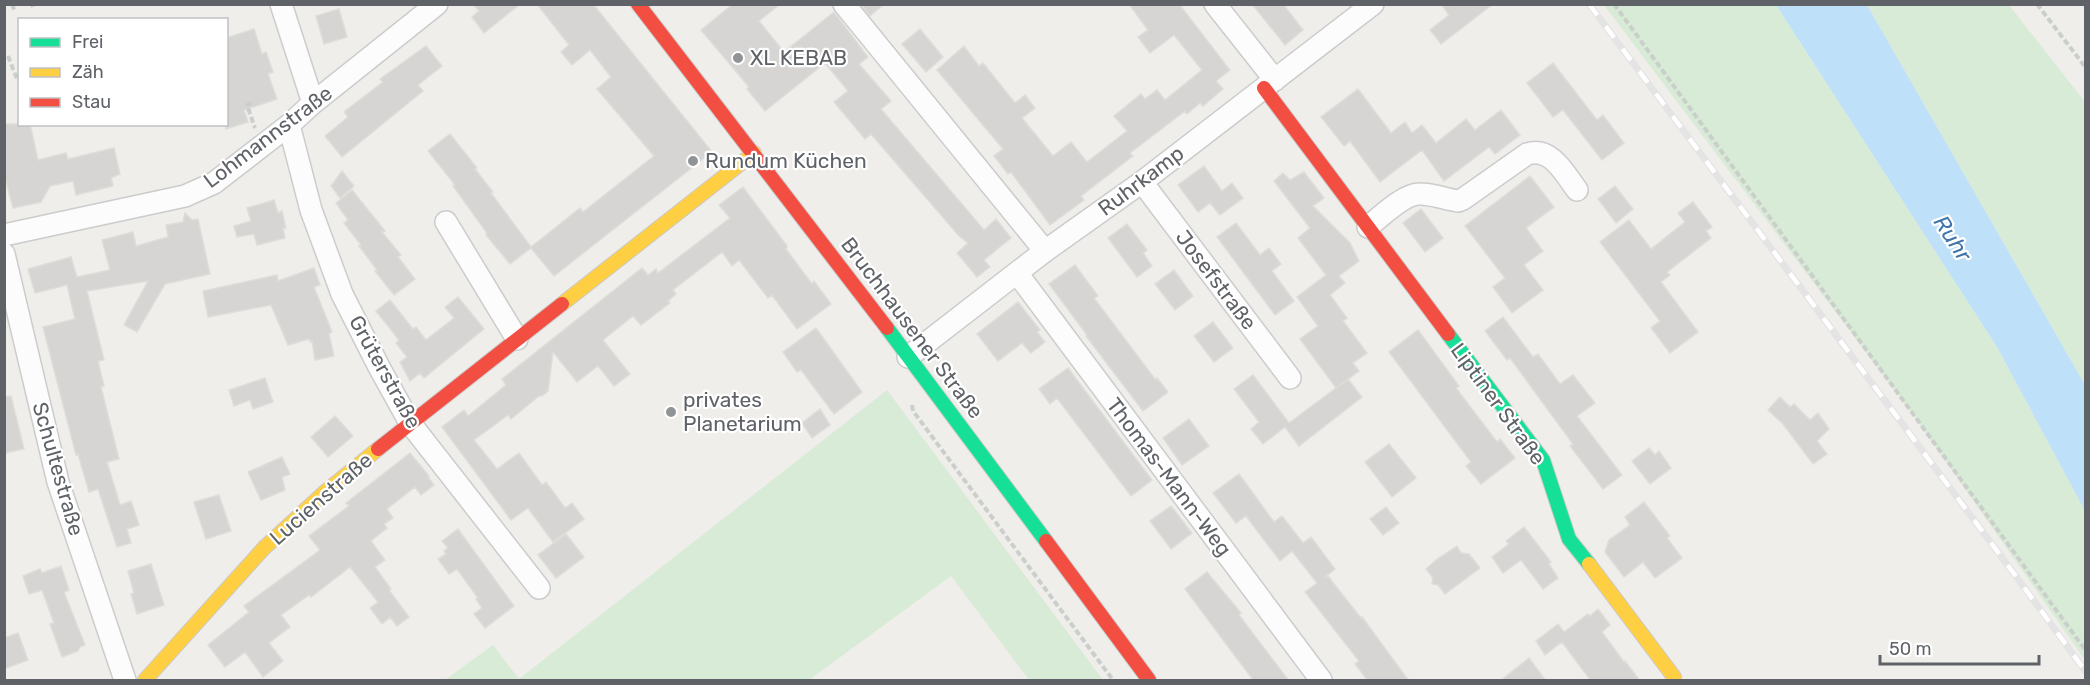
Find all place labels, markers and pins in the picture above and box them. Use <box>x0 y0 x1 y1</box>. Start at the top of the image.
place label: XL KEBAB <box>750 45 847 70</box>
marker: XL KEBAB <box>731 51 745 65</box>
place label: Rundum Küchen <box>705 148 867 173</box>
marker: Rundum Küchen <box>686 154 700 168</box>
place label: privates Planetarium <box>683 387 802 436</box>
marker: privates Planetarium <box>664 405 678 419</box>

